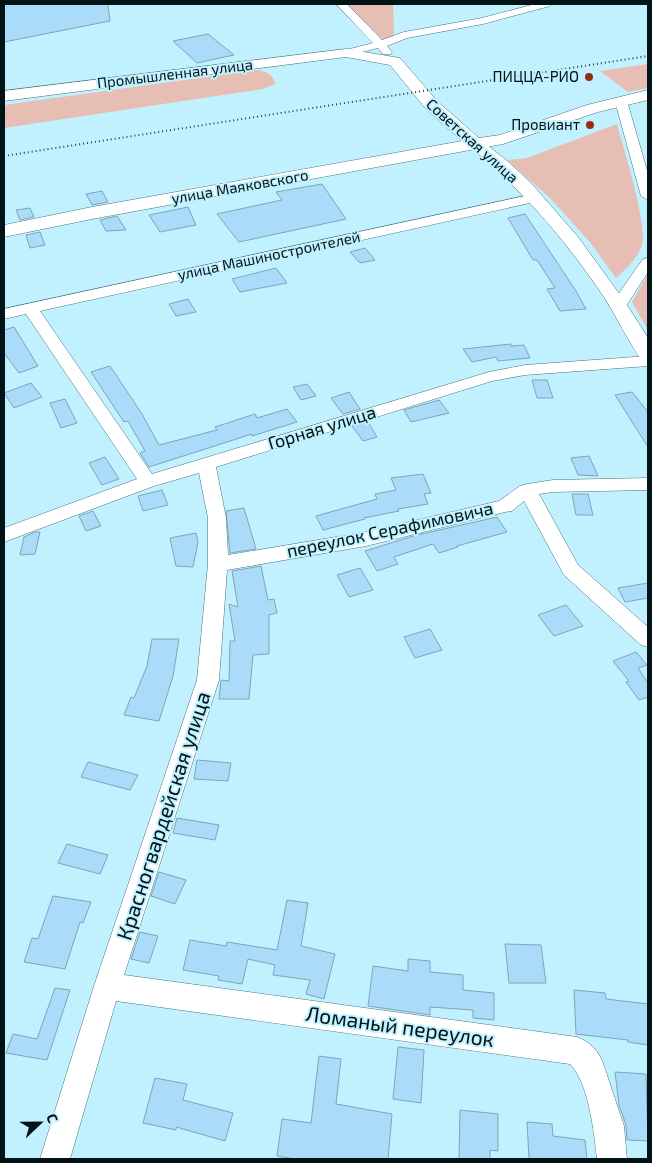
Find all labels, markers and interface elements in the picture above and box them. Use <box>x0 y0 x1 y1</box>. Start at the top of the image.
street label: Промышленная улица <box>96 54 254 93</box>
place label: ПИЦЦА-РИО <box>493 67 579 85</box>
marker: ПИЦЦА-РИО <box>583 71 595 83</box>
street label: Советская улица <box>422 94 522 187</box>
place label: Провиант <box>511 115 580 133</box>
marker: Провиант <box>584 119 596 131</box>
street label: улица Маяковского <box>170 165 310 208</box>
street label: улица Машиностроителей <box>176 227 362 284</box>
street label: Горная улица <box>265 400 378 454</box>
street label: переулок Серафимовича <box>284 496 495 562</box>
street label: Красногвардейская улица <box>111 688 216 943</box>
street label: Ломаный переулок <box>304 1000 496 1052</box>
north arrow <box>15 1098 65 1148</box>
text: С <box>43 1111 62 1125</box>

